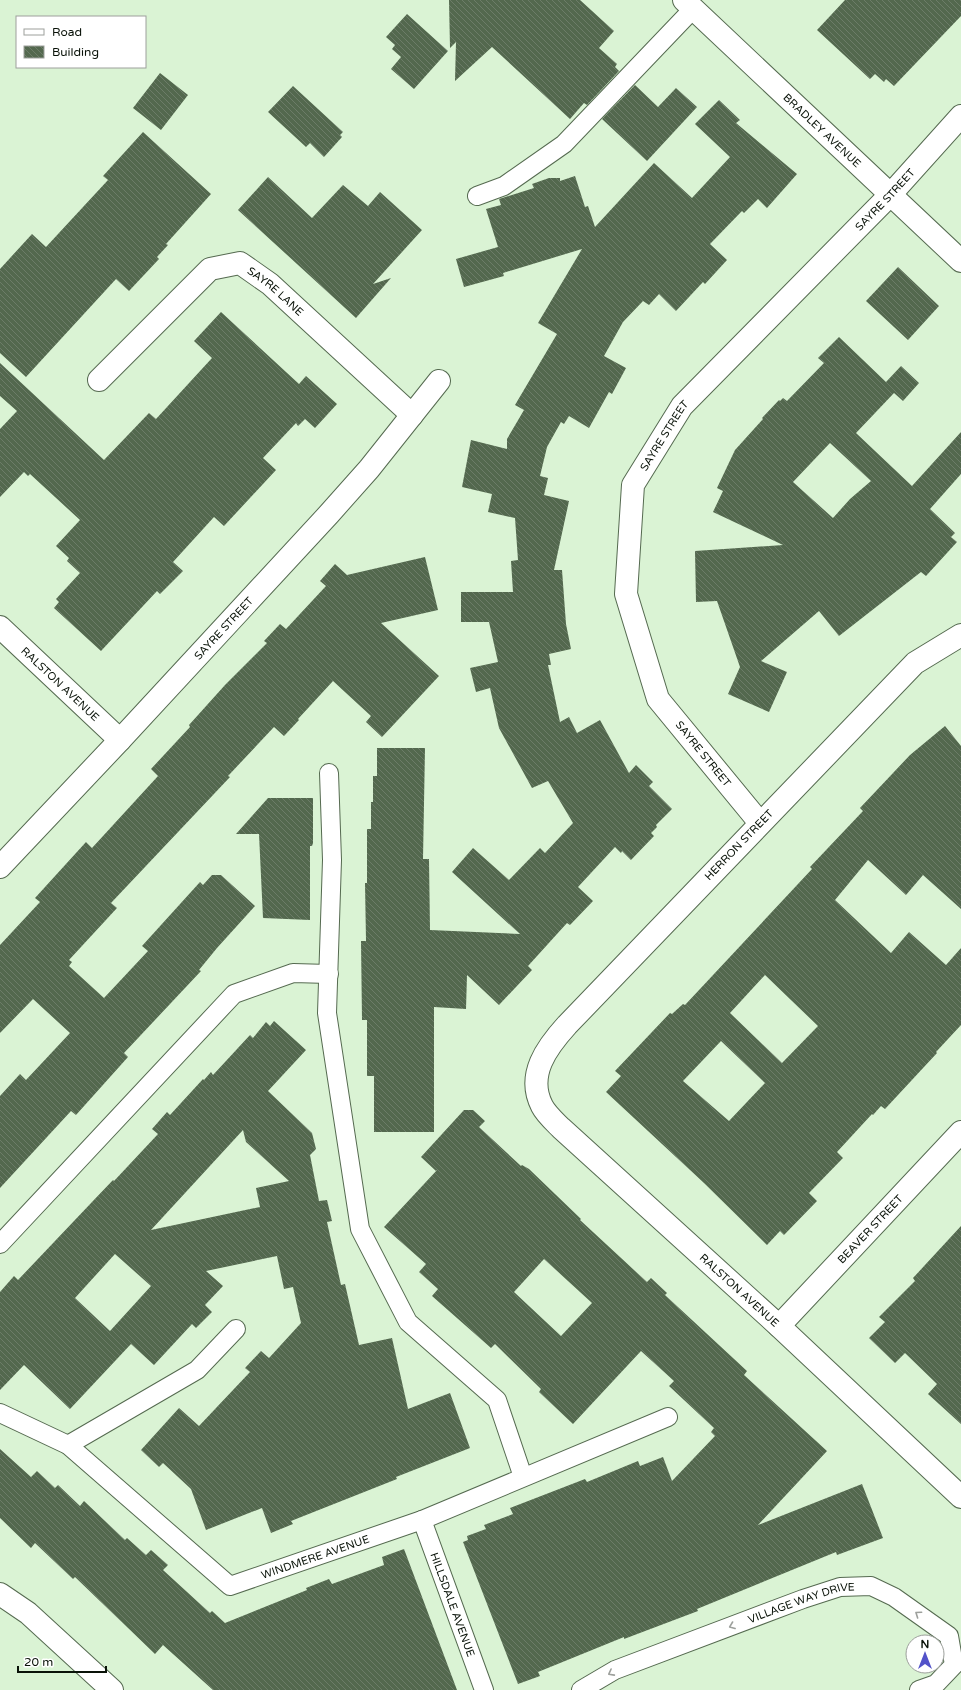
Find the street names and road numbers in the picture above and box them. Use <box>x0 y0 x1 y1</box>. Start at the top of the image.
street label: BRADLEY AVENUE <box>781 91 864 170</box>
street label: SAYRE STREET <box>852 165 918 233</box>
street label: SAYRE LANE <box>245 264 306 318</box>
street label: SAYRE STREET <box>637 397 691 473</box>
street label: SAYRE STREET <box>191 594 256 662</box>
street label: RALSTON AVENUE <box>19 644 102 724</box>
street label: SAYRE STREET <box>673 719 734 790</box>
street label: HERRON STREET <box>702 807 776 883</box>
street label: BEAVER STREET <box>835 1192 906 1266</box>
street label: RALSTON AVENUE <box>697 1251 782 1329</box>
street label: WINDMERE AVENUE <box>259 1532 371 1581</box>
street label: HILLSDALE AVENUE <box>428 1551 478 1659</box>
street label: VILLAGE WAY DRIVE <box>746 1580 855 1626</box>

